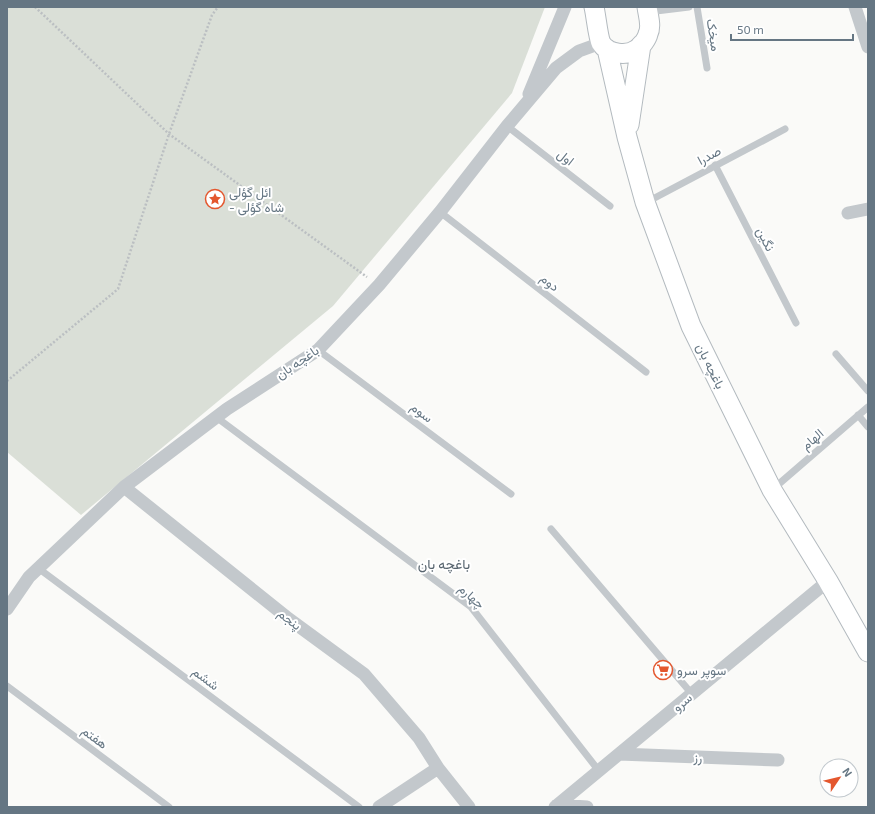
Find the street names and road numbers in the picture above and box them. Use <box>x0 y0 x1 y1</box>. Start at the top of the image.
street label: میخک <box>704 18 724 52</box>
street label: صدرا <box>694 142 724 169</box>
street label: اول <box>554 145 578 169</box>
street label: نگین <box>752 224 779 254</box>
street label: دوم <box>537 270 563 295</box>
street label: باغچه بان <box>691 341 729 392</box>
street label: باغچه بان <box>272 342 323 384</box>
street label: سوم <box>407 398 436 426</box>
street label: الهام <box>798 425 827 454</box>
street label: چهارم <box>454 580 489 614</box>
street label: پنجم <box>274 605 305 635</box>
street label: ششم <box>189 663 223 694</box>
street label: سرو <box>669 689 696 716</box>
street label: هفتم <box>78 722 111 753</box>
street label: رز <box>692 749 703 766</box>

